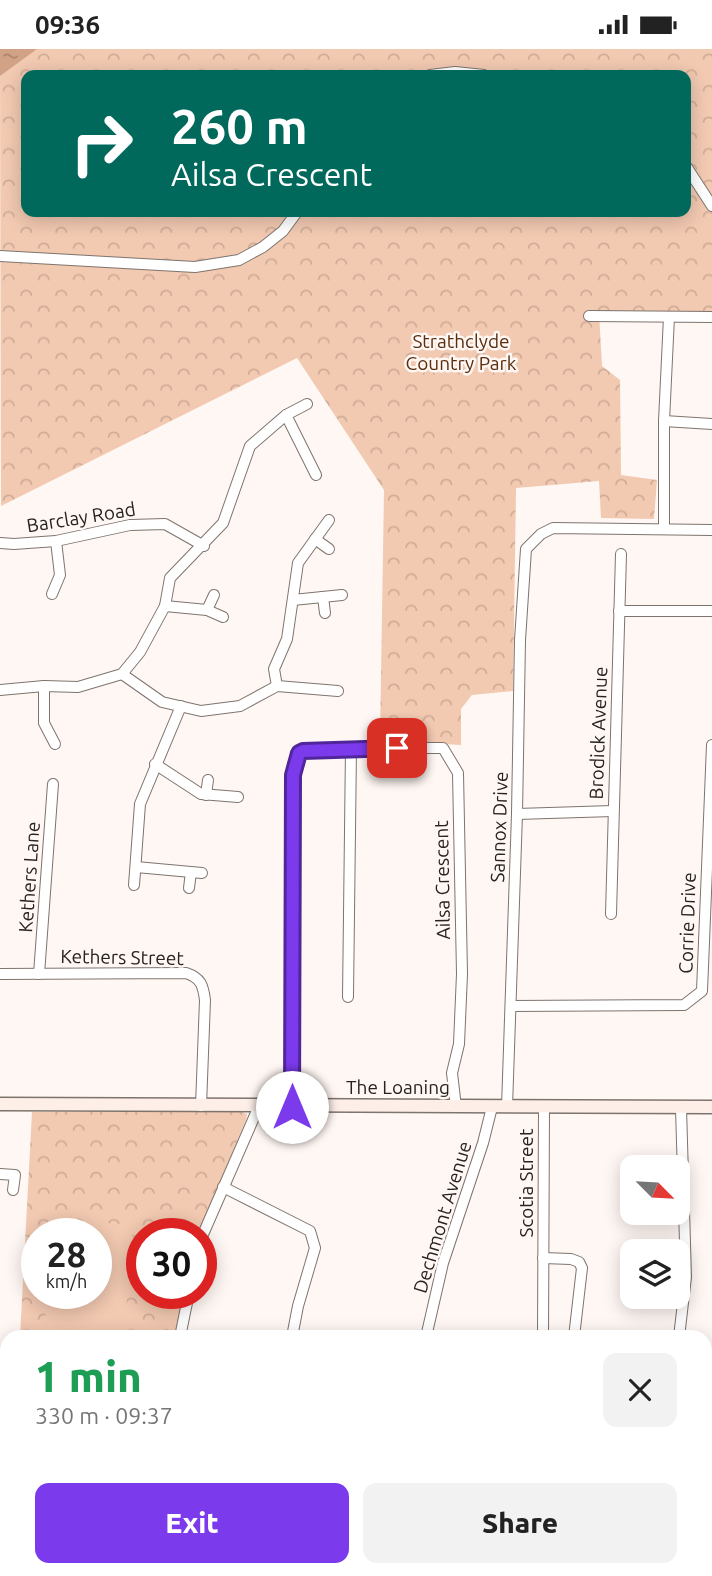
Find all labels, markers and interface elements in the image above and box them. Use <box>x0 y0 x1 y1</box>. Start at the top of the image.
text: 09:36 <box>35 10 100 39</box>
icon: right <box>56 98 147 189</box>
text: 260 m <box>171 98 308 153</box>
text: Ailsa Crescent <box>171 156 372 192</box>
park label: Strathclyde Country Park <box>406 330 517 374</box>
street label: Barclay Road <box>25 498 137 536</box>
street label: Brodick Avenue <box>585 666 611 800</box>
pin <box>367 718 427 778</box>
icon: arrive <box>378 729 416 767</box>
street label: Sannox Drive <box>486 771 512 883</box>
street label: Ailsa Crescent <box>430 820 454 940</box>
street label: Kethers Lane <box>14 821 44 933</box>
street label: Corrie Drive <box>674 872 700 974</box>
street label: Kethers Street <box>60 945 184 969</box>
position arrow <box>255 1070 329 1144</box>
street label: The Loaning <box>346 1076 450 1098</box>
street label: Scotia Street <box>515 1128 537 1238</box>
street label: Dechmont Avenue <box>408 1138 476 1296</box>
north arrow <box>620 1155 690 1225</box>
map controls <box>620 1155 690 1309</box>
speed limit sign: 30 <box>126 1218 217 1309</box>
text: 28 <box>47 1234 86 1274</box>
button: layers <box>620 1239 690 1309</box>
text: km/h <box>46 1271 87 1291</box>
text: 1 min <box>35 1353 142 1400</box>
button: close <box>603 1353 677 1427</box>
text: 330 m · 09:37 <box>35 1403 173 1428</box>
button: Exit <box>35 1483 349 1563</box>
button: Share <box>363 1483 677 1563</box>

